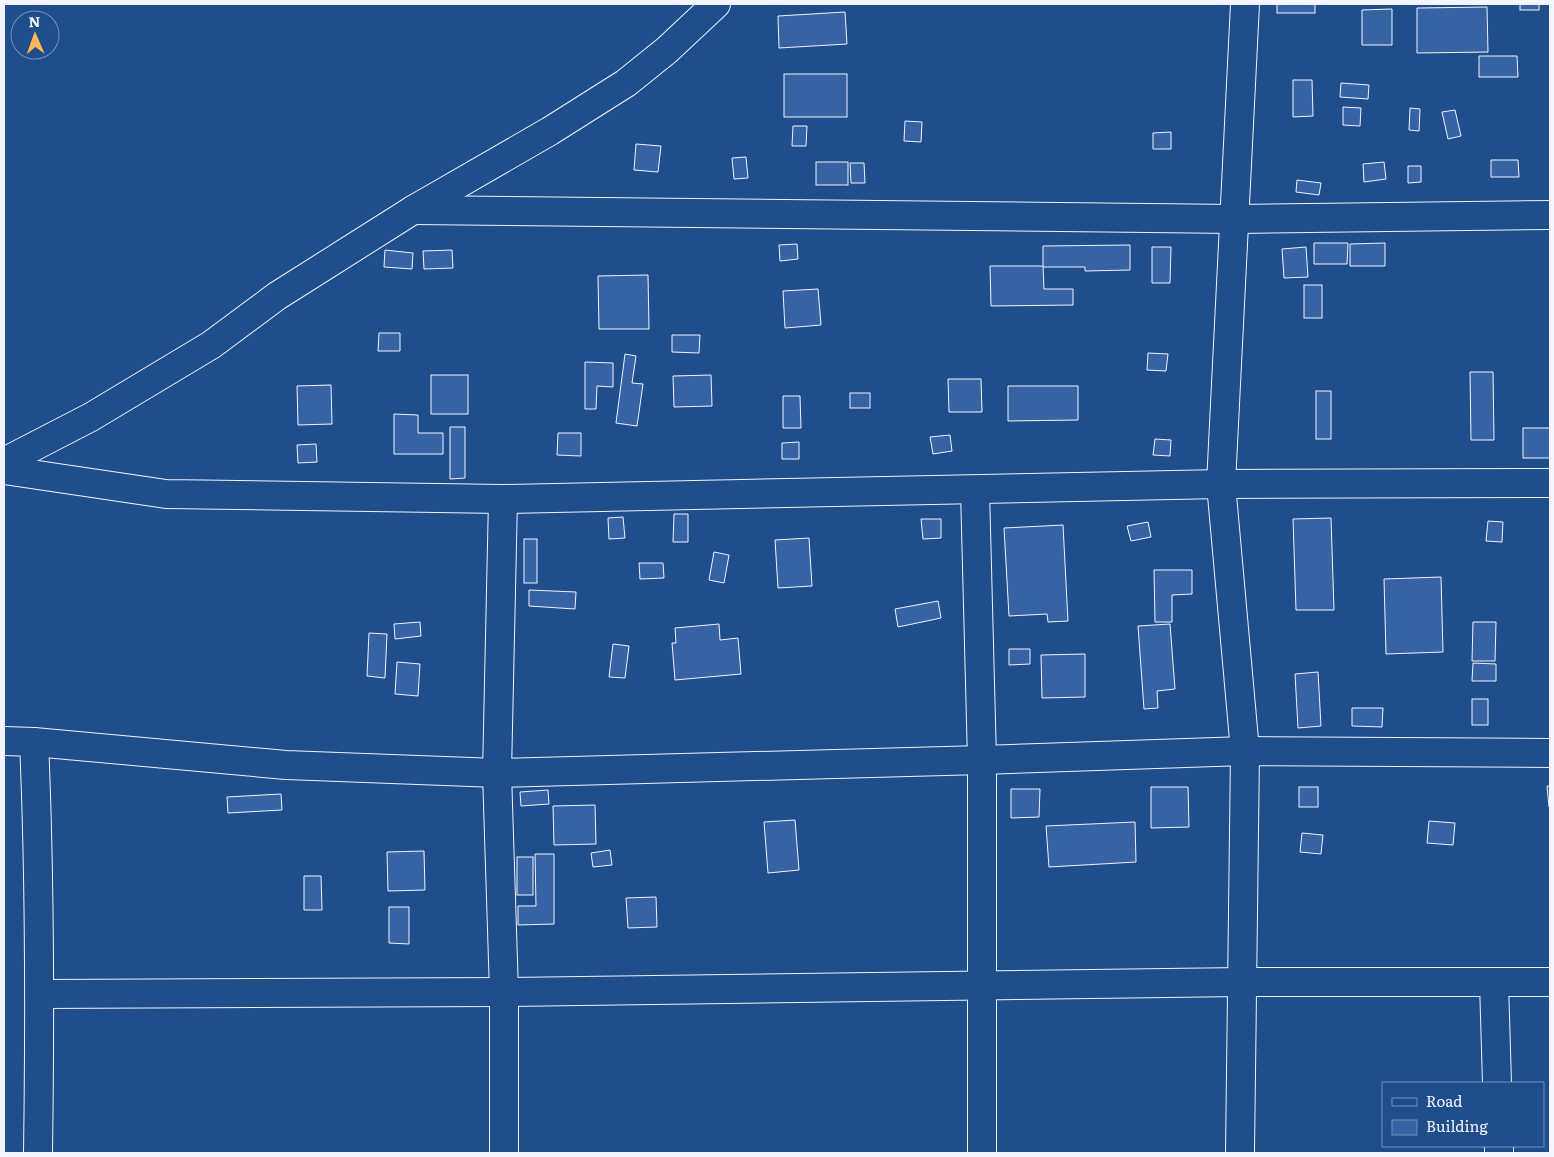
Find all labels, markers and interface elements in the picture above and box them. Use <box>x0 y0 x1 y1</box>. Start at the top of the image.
north arrow <box>10 10 60 60</box>
text: N <box>28 11 41 31</box>
legend <box>1382 1082 1544 1147</box>
text: Road <box>1426 1089 1462 1112</box>
text: Building <box>1426 1114 1488 1137</box>

